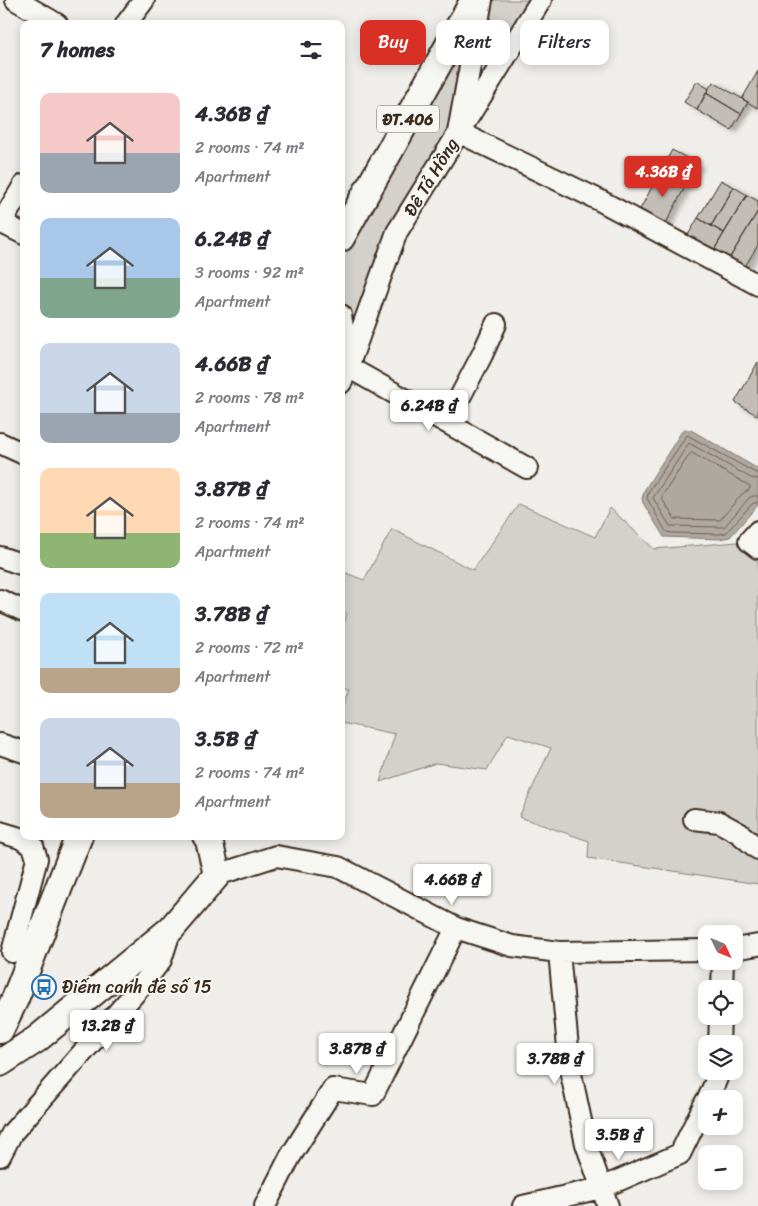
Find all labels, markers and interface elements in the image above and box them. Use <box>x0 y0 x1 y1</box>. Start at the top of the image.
chip: Buy <box>360 20 426 65</box>
chip: Rent <box>436 20 510 65</box>
chip: Filters <box>520 20 609 65</box>
text: 7 homes <box>40 31 115 69</box>
icon: filters <box>297 36 325 64</box>
text: 4.36B ₫ <box>195 95 268 133</box>
road number: ĐT.406 <box>377 106 439 132</box>
icon: home <box>80 113 140 173</box>
street label: Đê Tả Hồng <box>395 131 467 223</box>
text: 2 rooms · 74 m² <box>195 133 305 162</box>
pin: 4.36B ₫ <box>617 156 709 198</box>
text: 4.36B ₫ <box>635 157 691 186</box>
text: Apartment <box>195 162 271 191</box>
text: 6.24B ₫ <box>195 220 268 258</box>
icon: home <box>80 238 140 298</box>
text: 3 rooms · 92 m² <box>195 258 304 287</box>
text: Apartment <box>195 287 271 316</box>
text: 4.66B ₫ <box>195 345 268 383</box>
icon: home <box>80 363 140 423</box>
text: 2 rooms · 78 m² <box>195 383 304 412</box>
pin: 6.24B ₫ <box>383 390 475 432</box>
text: 6.24B ₫ <box>401 391 457 420</box>
text: Apartment <box>195 412 271 441</box>
text: 3.87B ₫ <box>195 470 267 508</box>
icon: home <box>80 488 140 548</box>
text: 2 rooms · 74 m² <box>195 508 305 537</box>
text: Apartment <box>195 537 271 566</box>
text: 3.78B ₫ <box>195 595 267 633</box>
icon: home <box>80 613 140 673</box>
text: 2 rooms · 72 m² <box>195 633 304 662</box>
text: Apartment <box>195 662 271 691</box>
text: 3.5B ₫ <box>195 720 255 758</box>
icon: home <box>80 738 140 798</box>
text: 2 rooms · 74 m² <box>195 758 305 787</box>
text: Apartment <box>195 787 271 816</box>
pin: 4.66B ₫ <box>406 864 498 906</box>
text: 4.66B ₫ <box>424 865 480 894</box>
north arrow <box>698 925 742 970</box>
map controls <box>698 925 743 1190</box>
place label: Điếm canh đê số 15 <box>62 971 212 1003</box>
bus stop icon: Điếm canh đê số 15 <box>31 974 57 1000</box>
button: locate <box>698 980 743 1025</box>
pin: 13.2B ₫ <box>61 1010 153 1052</box>
text: 13.2B ₫ <box>81 1011 133 1040</box>
pin: 3.87B ₫ <box>311 1032 403 1075</box>
text: 3.87B ₫ <box>329 1034 385 1063</box>
button: layers <box>698 1035 743 1080</box>
pin: 3.78B ₫ <box>509 1042 601 1085</box>
text: 3.78B ₫ <box>527 1044 583 1073</box>
button: + <box>698 1090 743 1135</box>
pin: 3.5B ₫ <box>578 1118 660 1161</box>
text: 3.5B ₫ <box>596 1120 642 1149</box>
button: − <box>698 1145 743 1190</box>

